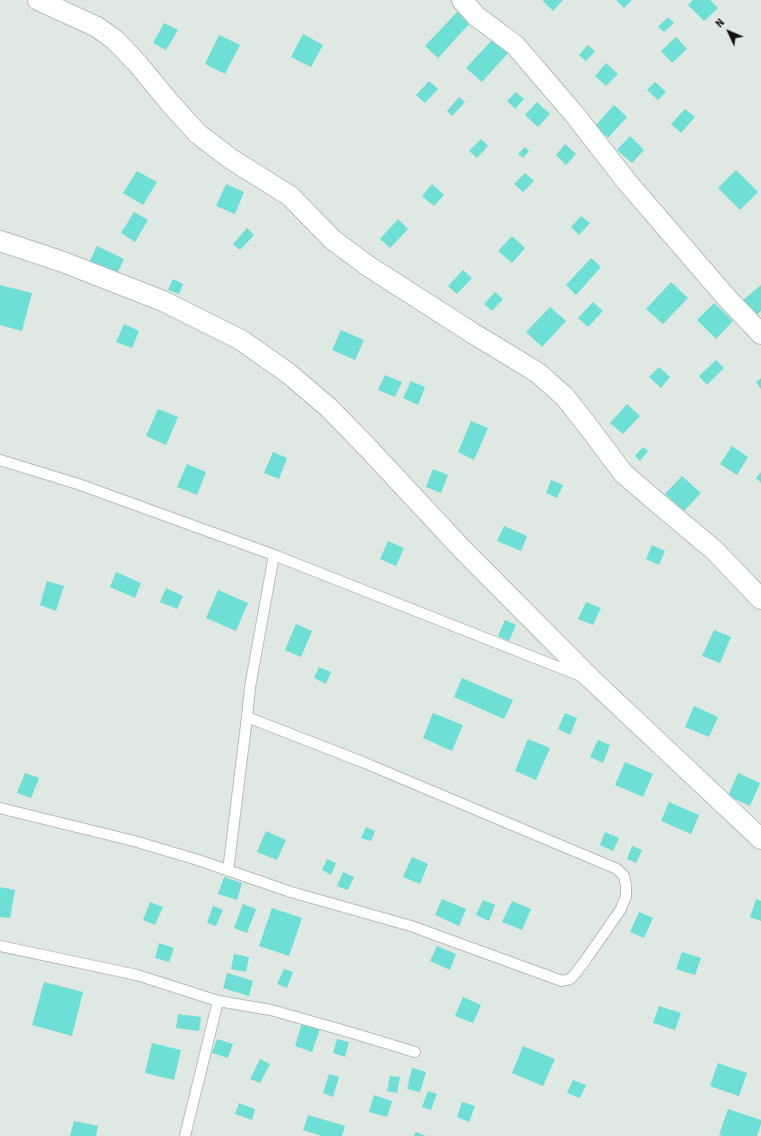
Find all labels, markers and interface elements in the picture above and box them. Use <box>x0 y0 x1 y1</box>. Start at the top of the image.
north arrow <box>709 12 749 52</box>
text: N <box>713 16 727 30</box>

